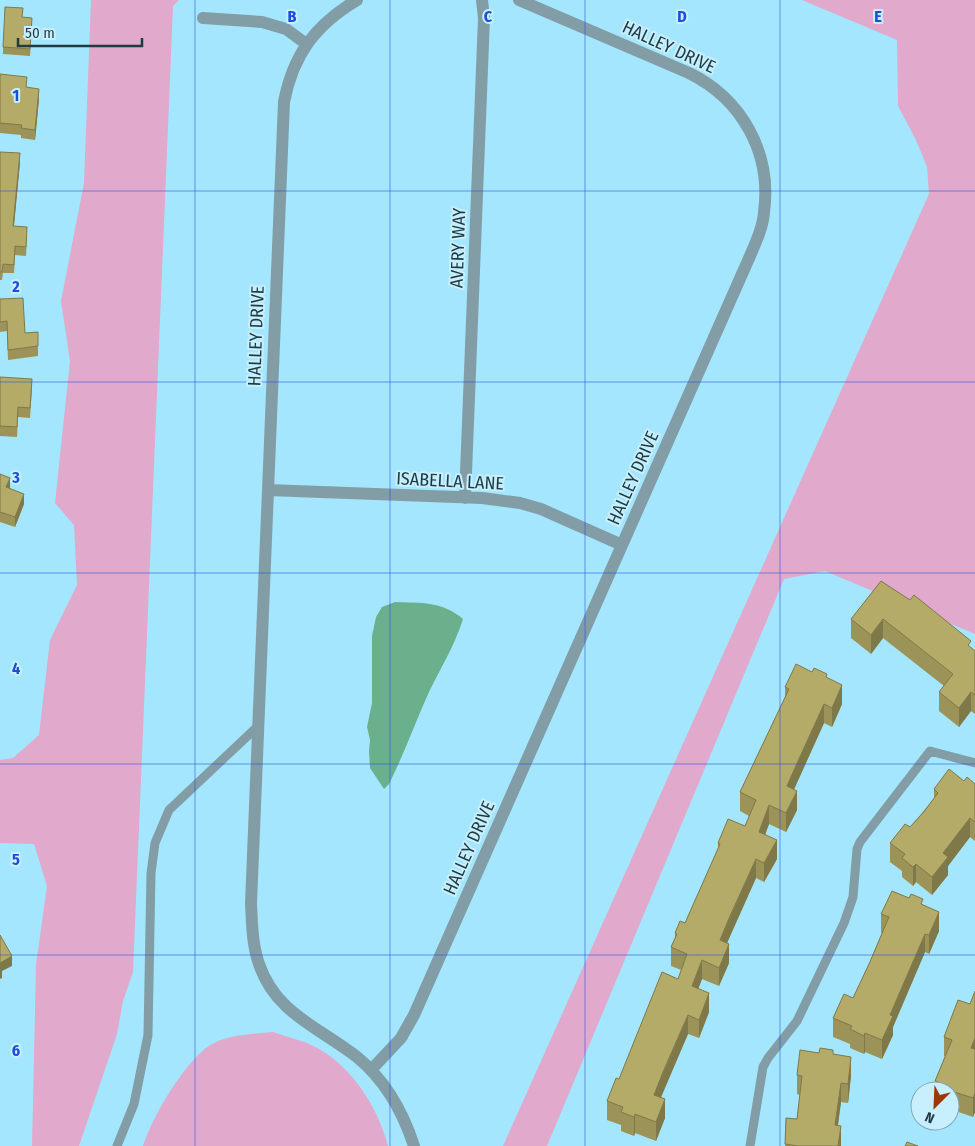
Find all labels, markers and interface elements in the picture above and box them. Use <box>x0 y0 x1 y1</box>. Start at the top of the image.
text: B <box>288 7 297 26</box>
text: C <box>484 7 493 26</box>
text: E <box>874 7 882 26</box>
scale bar <box>18 15 141 47</box>
street label: HALLEY DRIVE <box>619 16 719 78</box>
text: 50 m <box>25 24 55 42</box>
text: 1 <box>13 86 19 105</box>
street label: AVERY WAY <box>446 207 470 289</box>
text: 2 <box>11 277 20 296</box>
street label: HALLEY DRIVE <box>243 285 269 387</box>
street label: HALLEY DRIVE <box>603 428 663 528</box>
street label: ISABELLA LANE <box>396 467 504 495</box>
text: 3 <box>11 468 20 487</box>
text: 4 <box>12 659 20 678</box>
street label: HALLEY DRIVE <box>439 798 499 898</box>
text: 5 <box>12 850 20 869</box>
text: 6 <box>12 1041 20 1060</box>
north arrow <box>910 1081 960 1131</box>
text: N <box>923 1108 937 1127</box>

